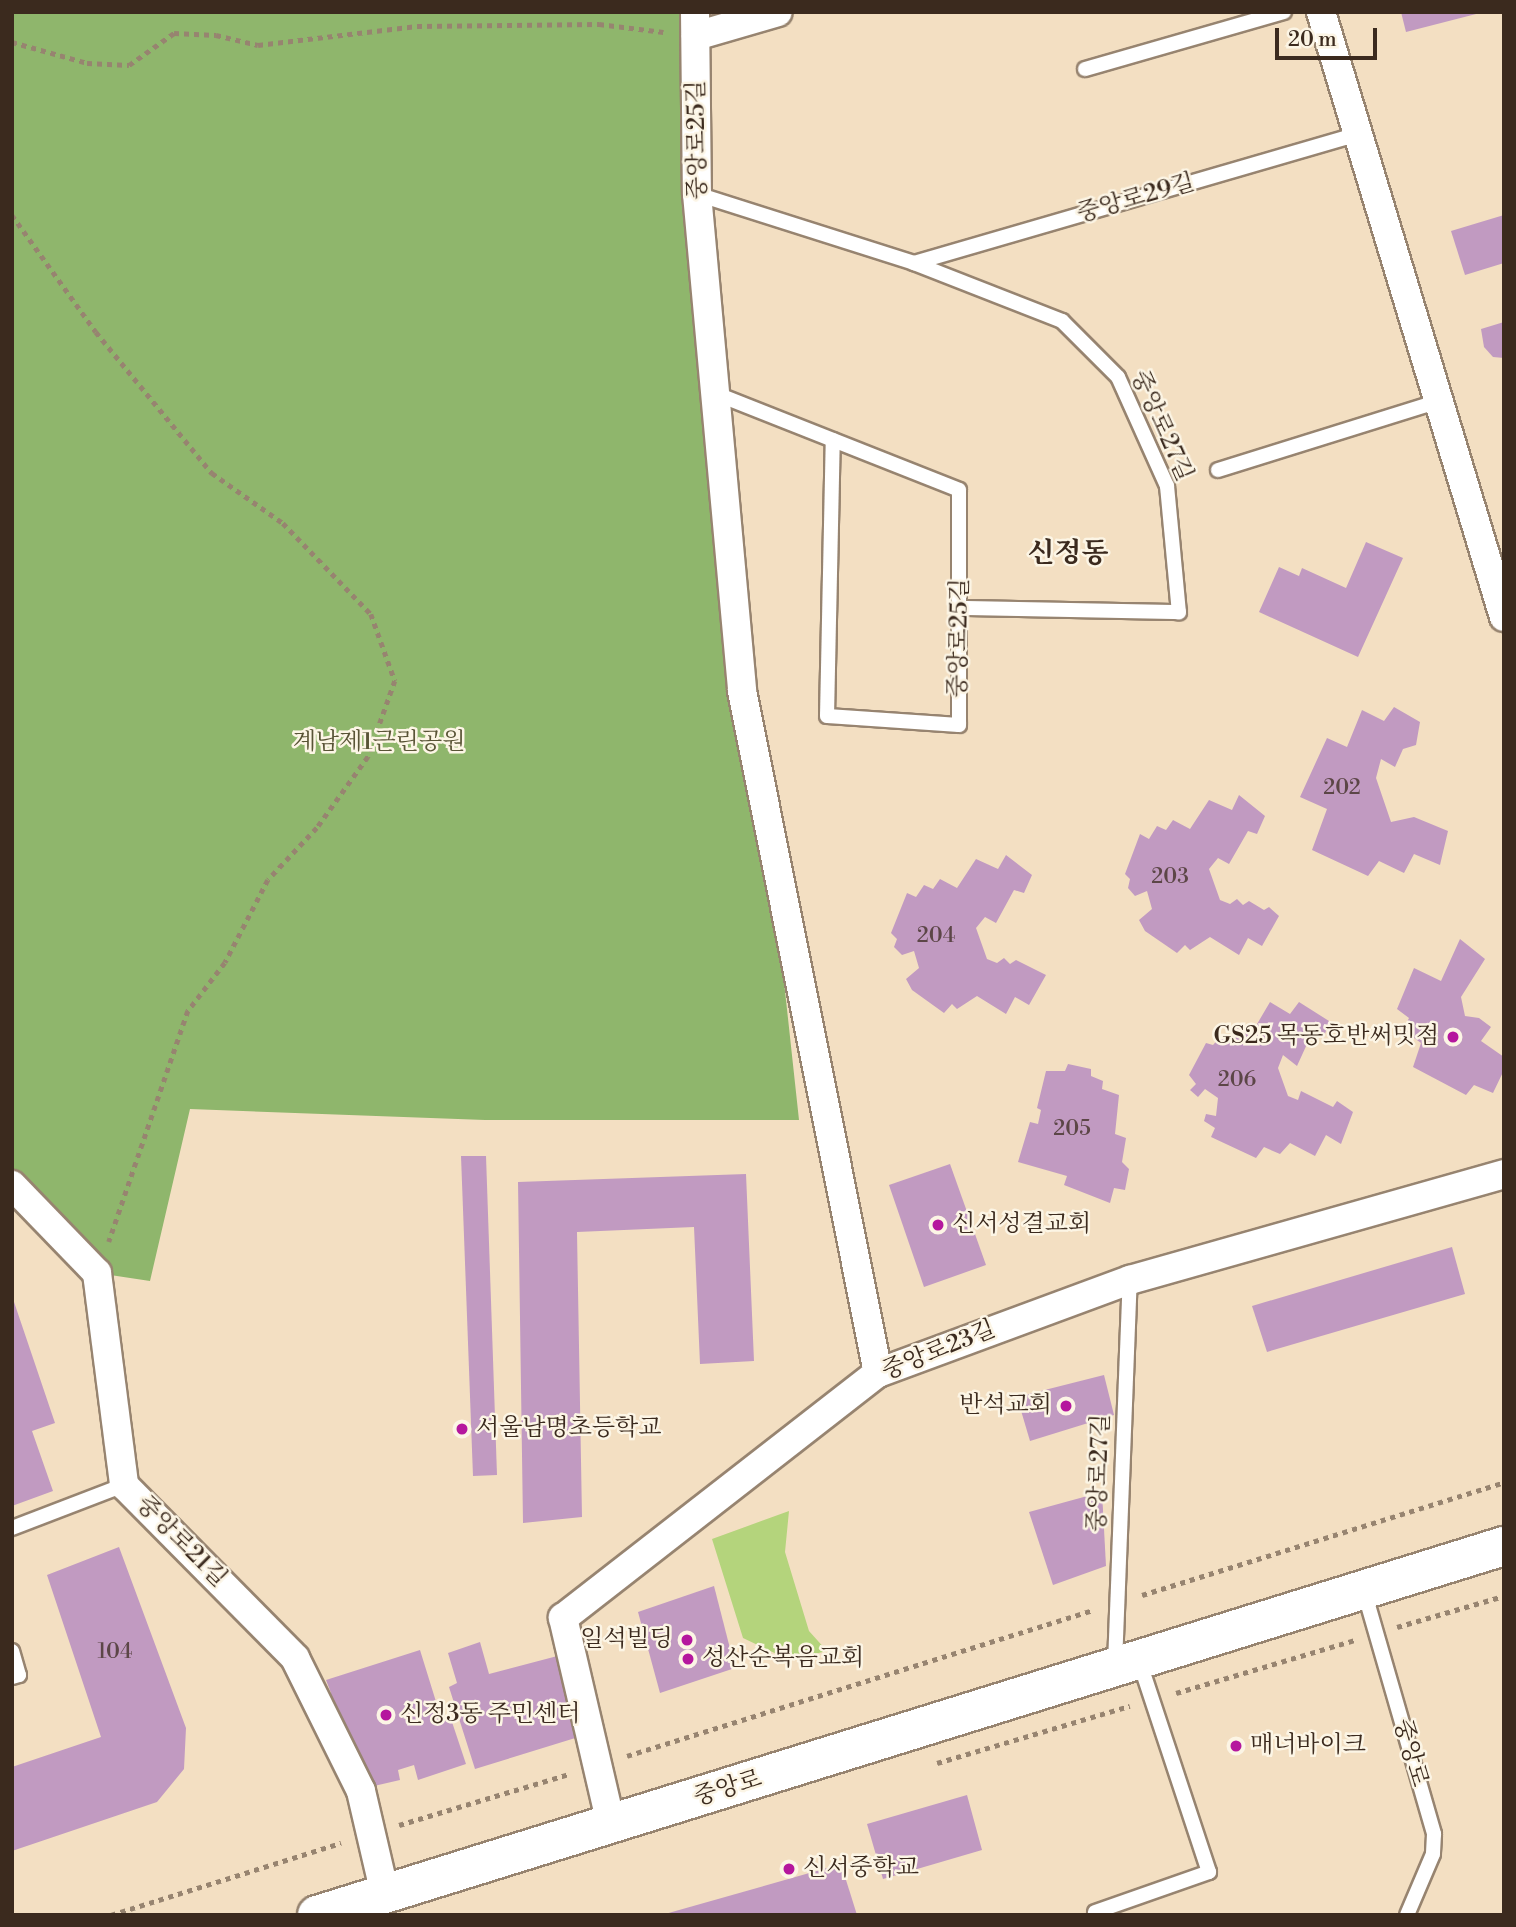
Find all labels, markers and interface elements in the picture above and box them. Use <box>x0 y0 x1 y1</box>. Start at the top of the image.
scale bar <box>1278 14 1380 58</box>
text: 20 m <box>1288 27 1337 53</box>
street label: 중앙로25길 <box>683 80 713 200</box>
street label: 중앙로29길 <box>1074 168 1198 230</box>
street label: 중앙로27길 <box>1124 366 1198 486</box>
district label: 신정동 <box>1027 537 1109 571</box>
street label: 중앙로25길 <box>945 578 975 698</box>
park label: 계남제1근린공원 <box>293 729 465 757</box>
house number: 202 <box>1323 775 1361 801</box>
house number: 203 <box>1151 864 1189 890</box>
house number: 204 <box>917 923 955 949</box>
place label: GS25 목동호반써밋점 <box>1213 1023 1439 1051</box>
marker: GS25 목동호반써밋점 <box>1445 1029 1461 1045</box>
house number: 206 <box>1218 1067 1256 1093</box>
house number: 205 <box>1053 1116 1091 1142</box>
place label: 신서성결교회 <box>952 1211 1091 1239</box>
marker: 신서성결교회 <box>930 1217 946 1233</box>
street label: 중앙로23길 <box>878 1315 1000 1387</box>
place label: 반석교회 <box>959 1392 1052 1420</box>
marker: 반석교회 <box>1058 1398 1074 1414</box>
street label: 중앙로27길 <box>1084 1413 1116 1533</box>
place label: 서울남명초등학교 <box>476 1415 661 1443</box>
marker: 서울남명초등학교 <box>454 1421 470 1437</box>
street label: 중앙로21길 <box>129 1490 233 1594</box>
place label: 일석빌딩 <box>580 1626 673 1654</box>
marker: 일석빌딩 <box>679 1632 695 1648</box>
house number: 104 <box>98 1639 132 1665</box>
place label: 성산순복음교회 <box>702 1645 864 1673</box>
marker: 성산순복음교회 <box>680 1651 696 1667</box>
place label: 신정3동 주민센터 <box>400 1701 580 1729</box>
marker: 신정3동 주민센터 <box>378 1707 394 1723</box>
street label: 중앙로 <box>1387 1716 1433 1790</box>
place label: 매너바이크 <box>1250 1732 1366 1760</box>
marker: 매너바이크 <box>1228 1738 1244 1754</box>
street label: 중앙로 <box>691 1765 765 1813</box>
place label: 신서중학교 <box>803 1855 919 1883</box>
marker: 신서중학교 <box>781 1861 797 1877</box>

